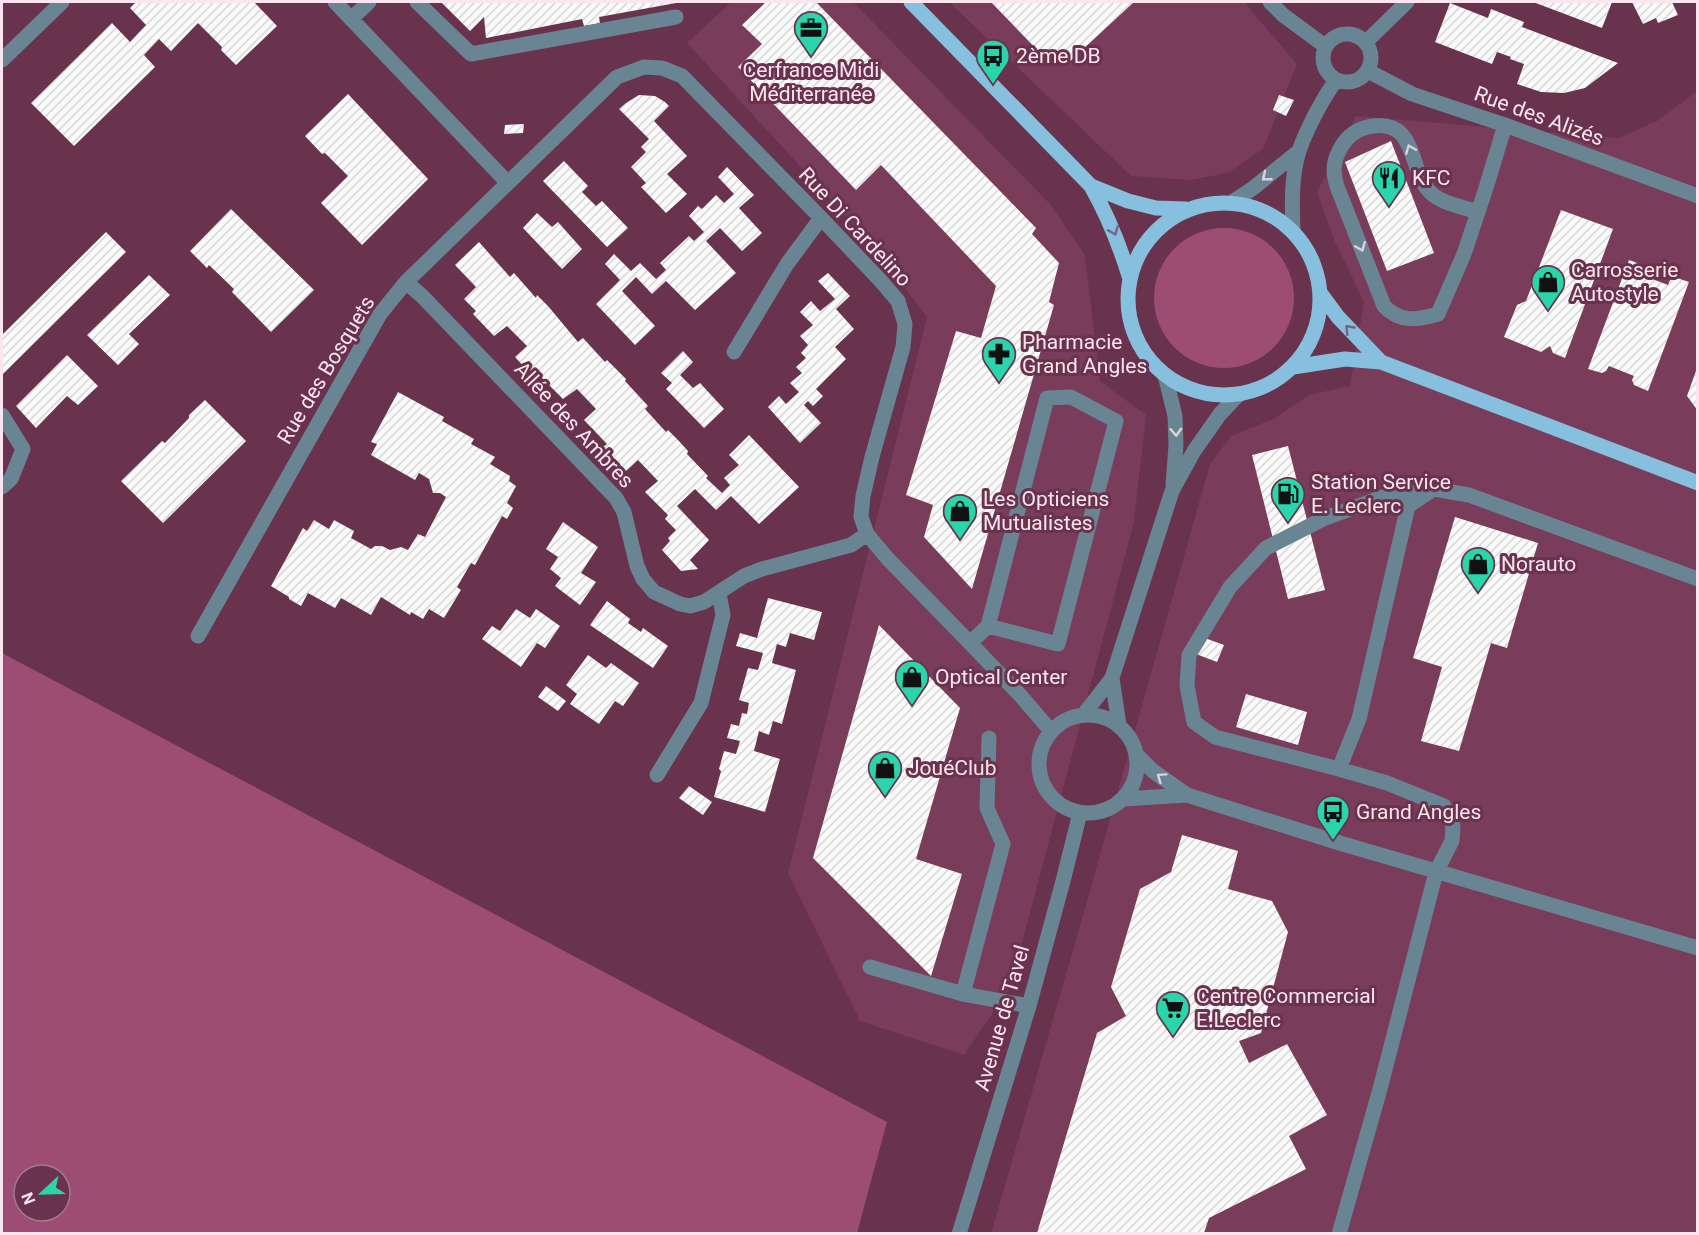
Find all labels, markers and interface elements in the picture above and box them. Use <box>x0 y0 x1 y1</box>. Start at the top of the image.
office icon: Cerfrance Midi Méditerranée <box>793 10 829 57</box>
bus stop icon: 2ème DB <box>975 38 1011 85</box>
place label: 2ème DB <box>1016 44 1101 68</box>
place label: Cerfrance Midi Méditerranée <box>743 58 879 106</box>
street label: Rue des Alizés <box>1471 81 1607 151</box>
one-way arrow <box>1405 144 1417 155</box>
restaurant icon: KFC <box>1371 160 1407 207</box>
street label: Rue Di Cardelino <box>794 163 916 291</box>
place label: KFC <box>1412 166 1450 190</box>
one-way arrow <box>1262 170 1273 181</box>
one-way arrow <box>1107 225 1119 236</box>
one-way arrow <box>1354 240 1366 251</box>
place label: Carrosserie Autostyle <box>1571 258 1678 306</box>
shop icon: Carrosserie Autostyle <box>1530 264 1566 311</box>
street label: Rue des Bosquets <box>272 292 380 448</box>
one-way arrow <box>1346 325 1357 336</box>
place label: Pharmacie Grand Angles <box>1022 330 1147 378</box>
pharmacy icon: Pharmacie Grand Angles <box>981 336 1017 383</box>
street label: Allée des Ambres <box>510 357 638 493</box>
one-way arrow <box>1169 428 1182 437</box>
place label: Station Service E. Leclerc <box>1311 470 1451 518</box>
fuel station icon: Station Service E. Leclerc <box>1270 476 1306 523</box>
place label: Les Opticiens Mutualistes <box>983 487 1109 535</box>
shop icon: Les Opticiens Mutualistes <box>942 493 978 540</box>
shop icon: Norauto <box>1460 546 1496 593</box>
place label: Norauto <box>1501 552 1576 576</box>
shop icon: Optical Center <box>894 659 930 706</box>
place label: Optical Center <box>935 665 1067 689</box>
shop icon: JouéClub <box>867 750 903 797</box>
place label: JouéClub <box>908 756 996 780</box>
one-way arrow <box>1157 773 1168 784</box>
bus stop icon: Grand Angles <box>1315 794 1351 841</box>
place label: Grand Angles <box>1356 800 1481 824</box>
street label: Avenue de Tavel <box>970 942 1034 1094</box>
place label: Centre Commercial E.Leclerc <box>1196 984 1376 1032</box>
supermarket icon: Centre Commercial E.Leclerc <box>1155 990 1191 1037</box>
north arrow <box>12 1163 72 1223</box>
text: N <box>18 1190 39 1207</box>

